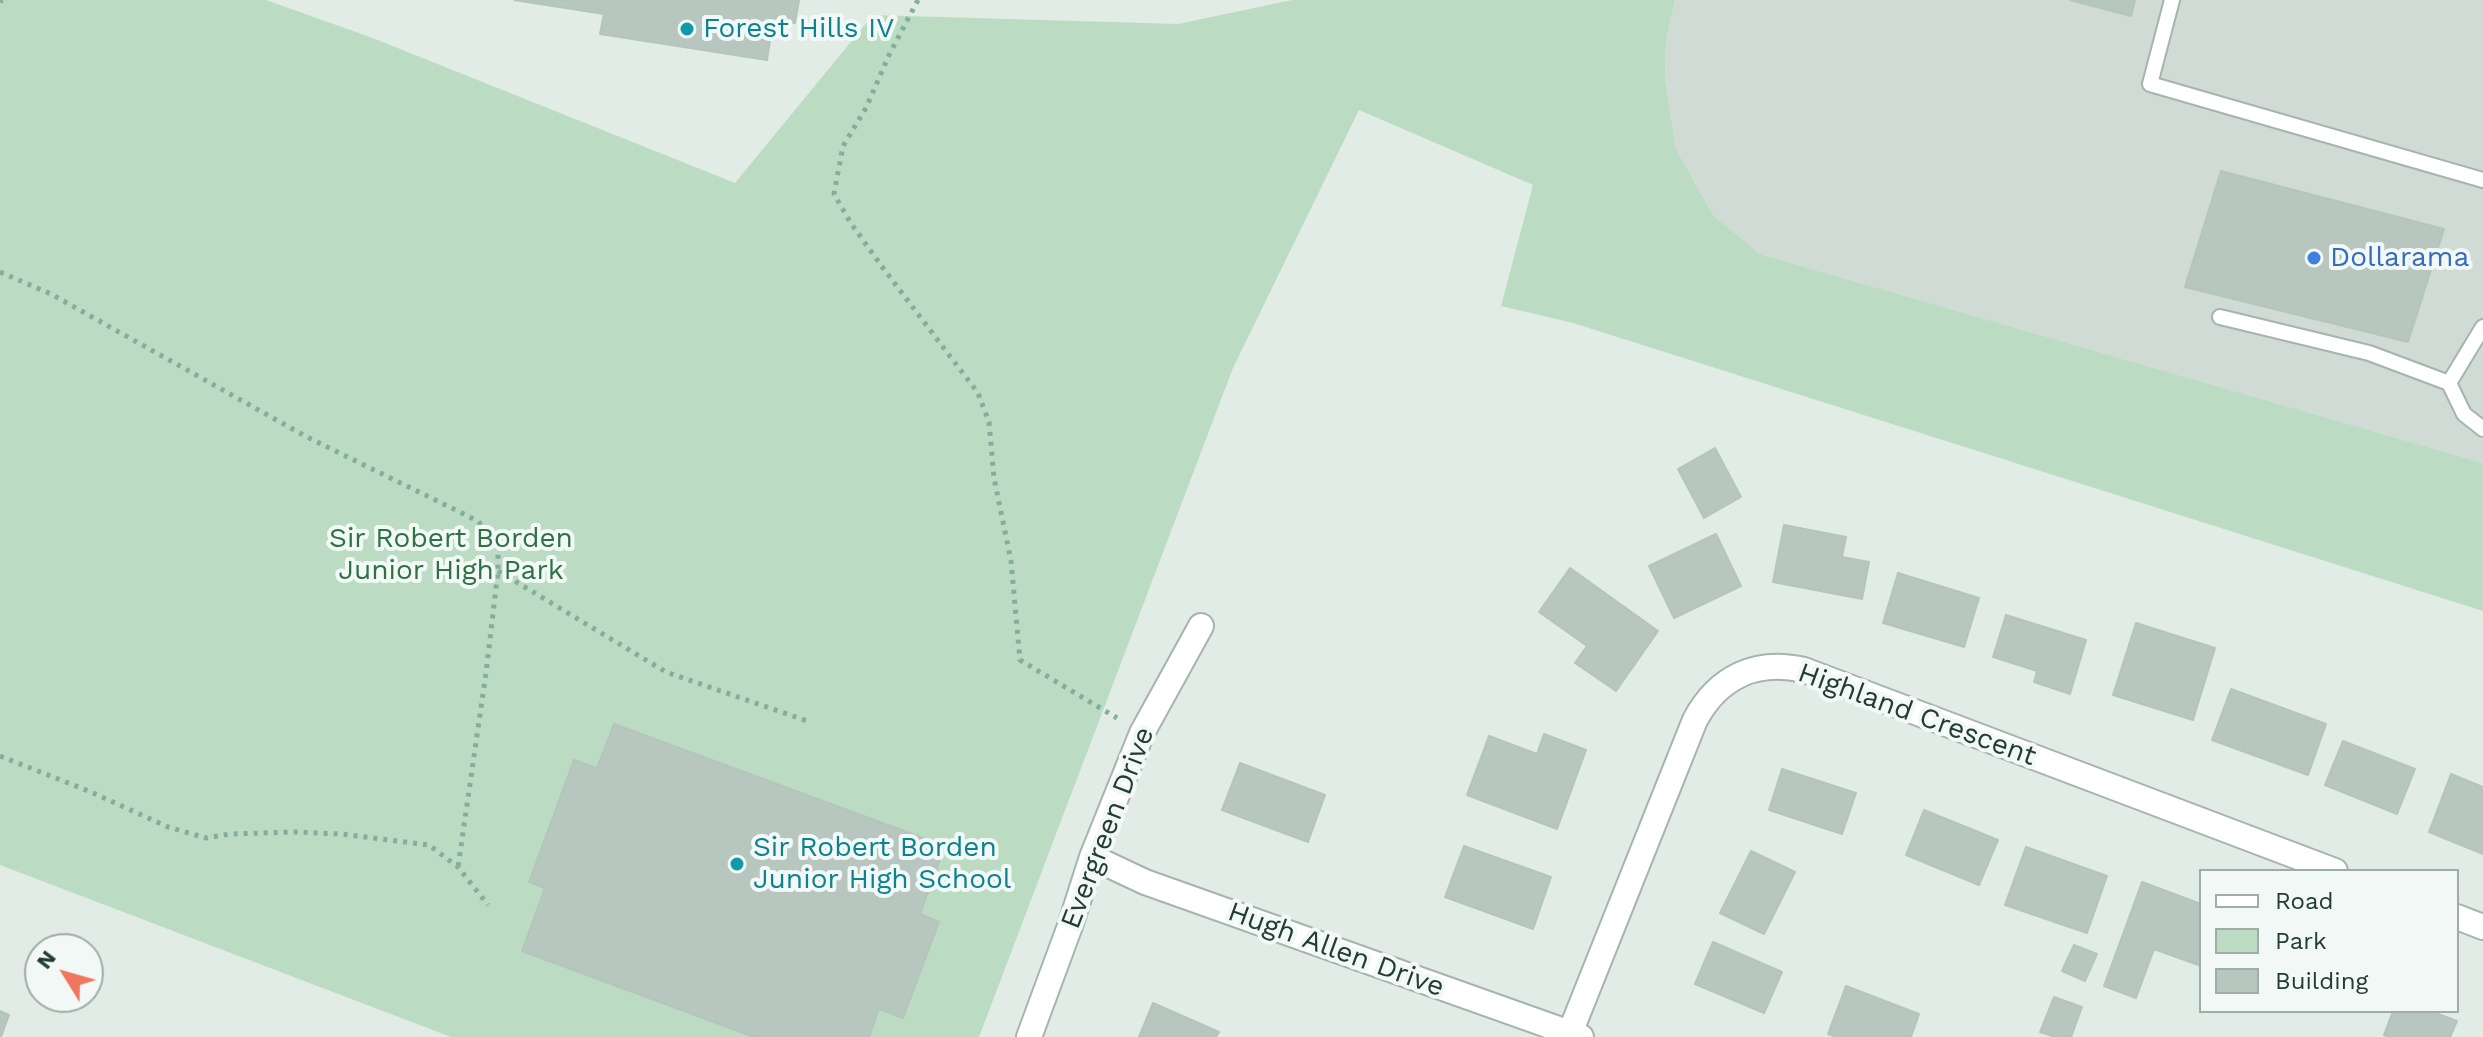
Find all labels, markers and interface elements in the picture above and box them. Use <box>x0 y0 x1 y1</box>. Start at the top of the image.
place label: Forest Hills IV <box>703 12 894 46</box>
marker: Forest Hills IV <box>678 20 696 38</box>
place label: Dollarama <box>2330 241 2469 275</box>
marker: Dollarama <box>2305 249 2323 267</box>
park label: Sir Robert Borden Junior High Park <box>329 522 573 588</box>
street label: Highland Crescent <box>1793 656 2041 774</box>
street label: Evergreen Drive <box>1054 723 1162 933</box>
place label: Sir Robert Borden Junior High School <box>753 831 1011 897</box>
marker: Sir Robert Borden Junior High School <box>728 855 746 873</box>
legend <box>2199 869 2459 1013</box>
text: Road <box>2275 887 2334 915</box>
street label: Hugh Allen Drive <box>1223 895 1449 1005</box>
text: Park <box>2275 927 2327 955</box>
north arrow <box>24 933 104 1013</box>
text: N <box>31 945 61 973</box>
text: Building <box>2275 967 2368 995</box>

